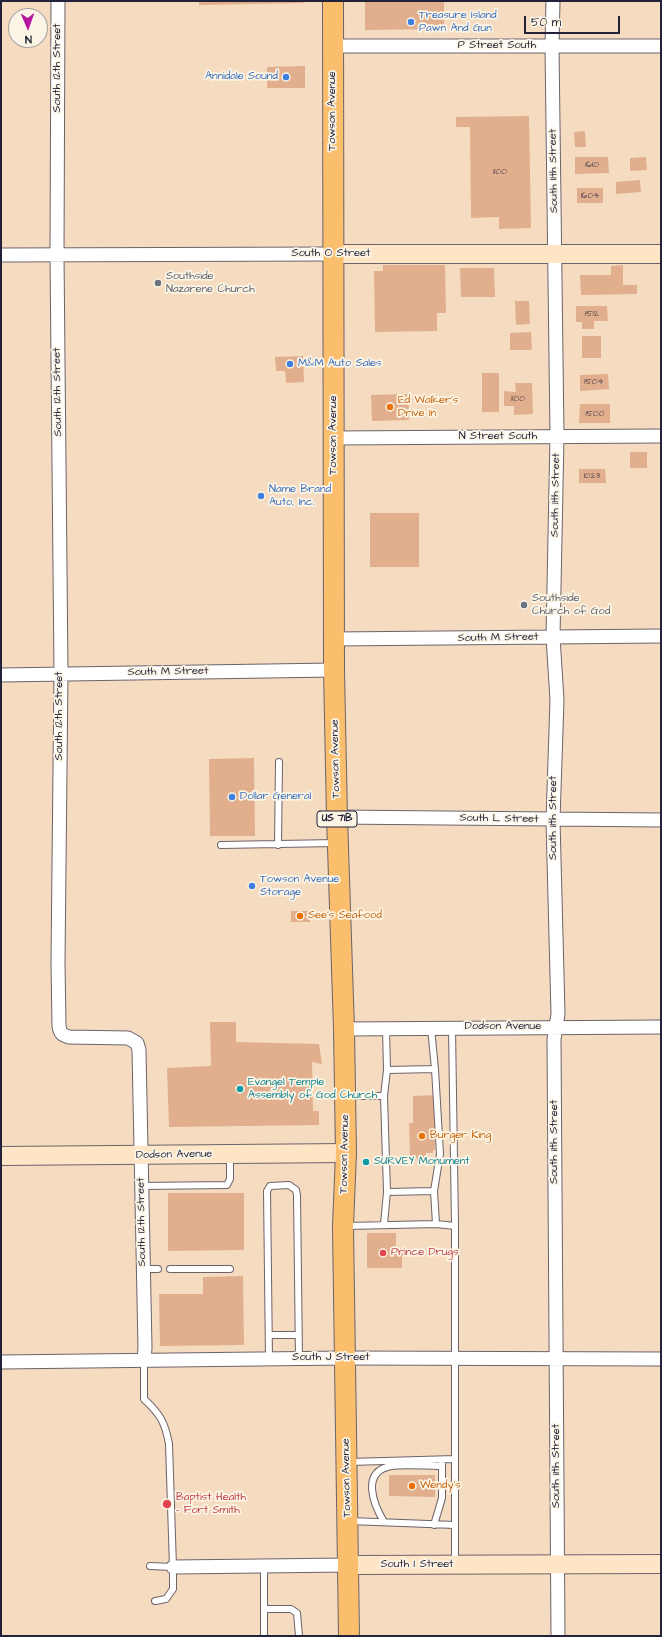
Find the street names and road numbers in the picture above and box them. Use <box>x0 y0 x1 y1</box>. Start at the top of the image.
street label: South 12th Street <box>51 23 65 113</box>
street label: P Street South <box>458 39 536 53</box>
street label: Towson Avenue <box>326 71 340 151</box>
street label: South 11th Street <box>547 129 561 213</box>
street label: South O Street <box>292 247 370 261</box>
street label: South 12th Street <box>51 347 65 437</box>
street label: Towson Avenue <box>327 395 341 475</box>
street label: N Street South <box>459 430 537 444</box>
street label: South 11th Street <box>549 453 563 537</box>
street label: South M Street <box>458 631 538 645</box>
street label: South M Street <box>128 665 208 679</box>
street label: South 12th Street <box>53 671 67 761</box>
street label: Towson Avenue <box>329 719 343 799</box>
street label: South 11th Street <box>547 776 561 860</box>
road number: US 71B <box>317 811 357 827</box>
street label: South L Street <box>459 812 539 826</box>
street label: Dodson Avenue <box>465 1020 541 1034</box>
street label: South 11th Street <box>548 1100 562 1184</box>
street label: Towson Avenue <box>338 1114 352 1194</box>
street label: Dodson Avenue <box>136 1148 212 1162</box>
street label: South 12th Street <box>135 1177 149 1267</box>
street label: South J Street <box>292 1351 370 1365</box>
street label: South 11th Street <box>550 1424 564 1508</box>
street label: Towson Avenue <box>340 1438 354 1518</box>
street label: South I Street <box>380 1558 454 1572</box>

